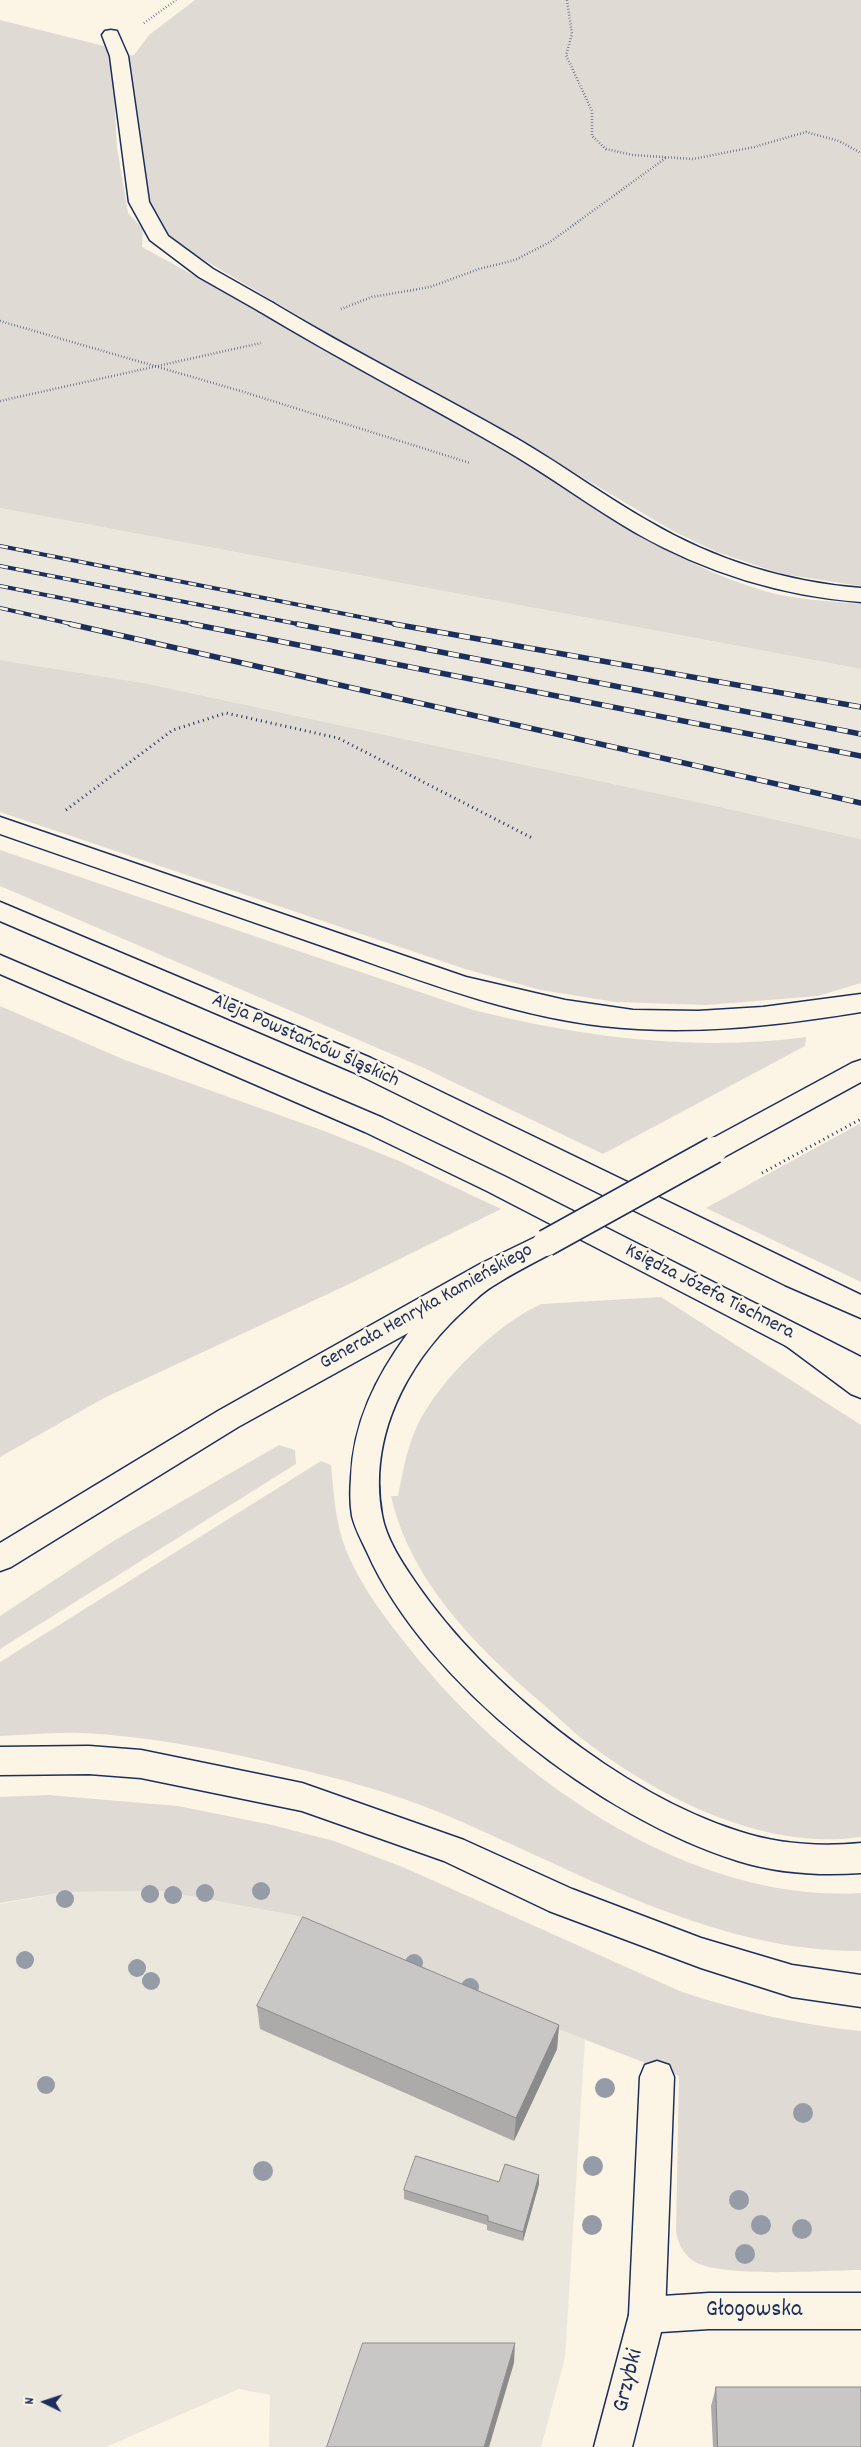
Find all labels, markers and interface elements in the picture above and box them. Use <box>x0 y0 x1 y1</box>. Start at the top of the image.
street label: Aleja Powstańców Śląskich <box>208 990 402 1094</box>
street label: Generała Henryka Kamieńskiego <box>316 1239 538 1377</box>
street label: Księdza Józefa Tischnera <box>620 1240 798 1346</box>
street label: Głogowska <box>706 2298 802 2326</box>
street label: Grzybki <box>608 2346 652 2416</box>
north arrow <box>20 2377 70 2427</box>
text: N <box>20 2397 40 2405</box>

